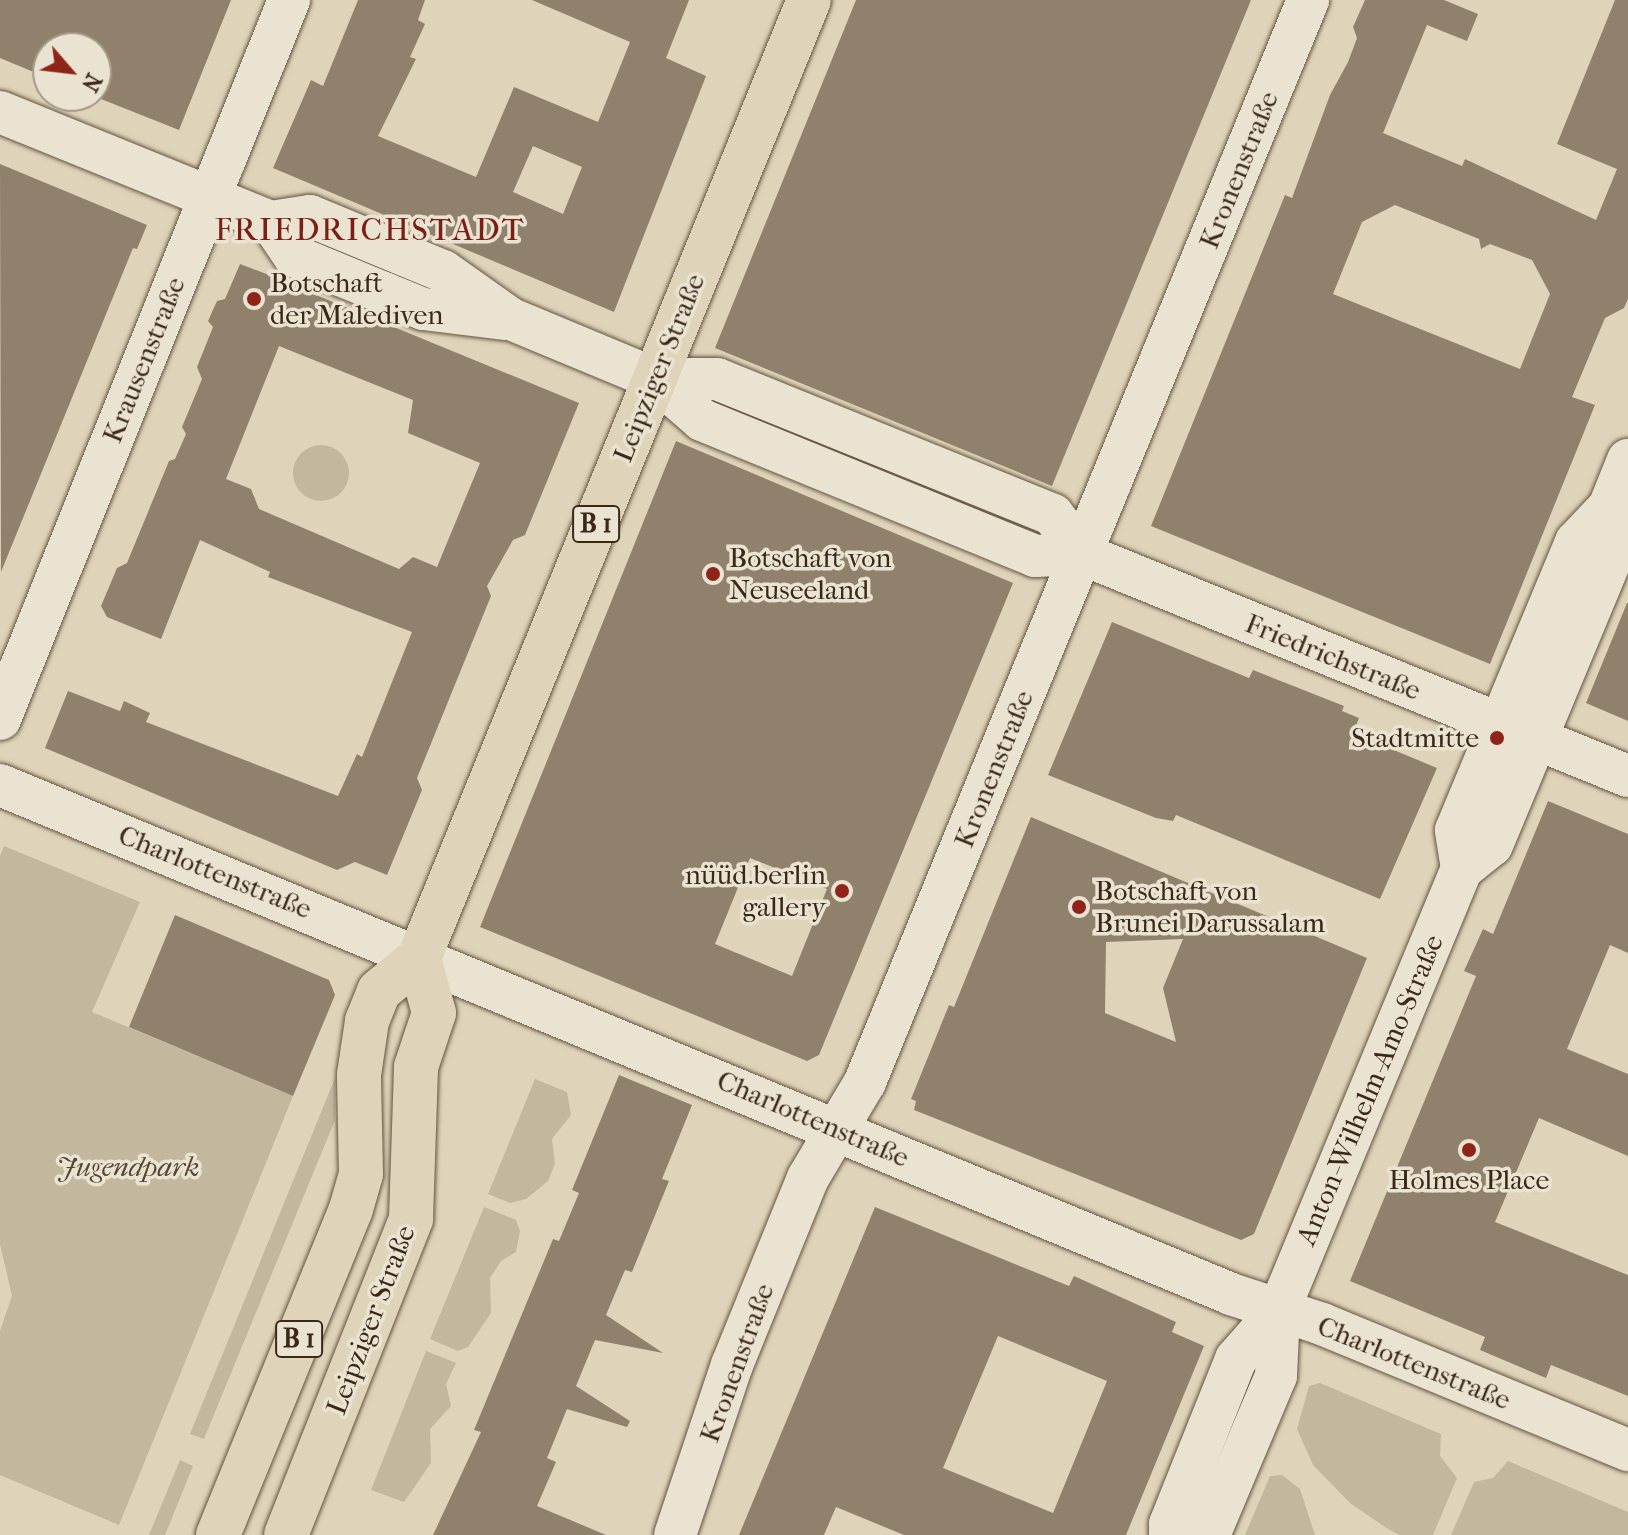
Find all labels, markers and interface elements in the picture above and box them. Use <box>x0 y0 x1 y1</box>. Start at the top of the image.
north arrow <box>32 32 112 112</box>
text: N <box>76 69 107 96</box>
street label: Kronenstraße <box>1192 86 1286 254</box>
district label: FRIEDRICHSTADT <box>215 211 525 249</box>
place label: Botschaft der Malediven <box>270 266 444 332</box>
street label: Leipziger Straße <box>606 269 712 467</box>
street label: Krausenstraße <box>95 272 193 448</box>
marker: Botschaft der Malediven <box>245 290 263 308</box>
road number: B 1 <box>572 502 620 546</box>
place label: Botschaft von Neuseeland <box>729 541 891 607</box>
marker: Botschaft von Neuseeland <box>704 565 722 583</box>
street label: Friedrichstraße <box>1240 607 1426 707</box>
street label: Kronenstraße <box>947 685 1041 853</box>
place label: Stadtmitte <box>1351 721 1479 755</box>
marker: Stadtmitte <box>1486 727 1508 749</box>
street label: Charlottenstraße <box>114 818 316 926</box>
place label: nüüd.berlin gallery <box>685 858 826 924</box>
place label: Botschaft von Brunei Darussalam <box>1095 874 1325 940</box>
marker: nüüd.berlin gallery <box>833 882 851 900</box>
marker: Botschaft von Brunei Darussalam <box>1070 898 1088 916</box>
street label: Anton-Wilhelm-Amo-Straße <box>1289 930 1451 1250</box>
street label: Charlottenstraße <box>712 1063 914 1175</box>
marker: Holmes Place <box>1460 1141 1478 1159</box>
park label: Jugendpark <box>57 1150 199 1184</box>
place label: Holmes Place <box>1389 1163 1549 1197</box>
street label: Leipziger Straße <box>319 1221 423 1419</box>
street label: Kronenstraße <box>693 1279 781 1447</box>
street label: Charlottenstraße <box>1313 1309 1515 1417</box>
road number: B 1 <box>275 1317 323 1361</box>

